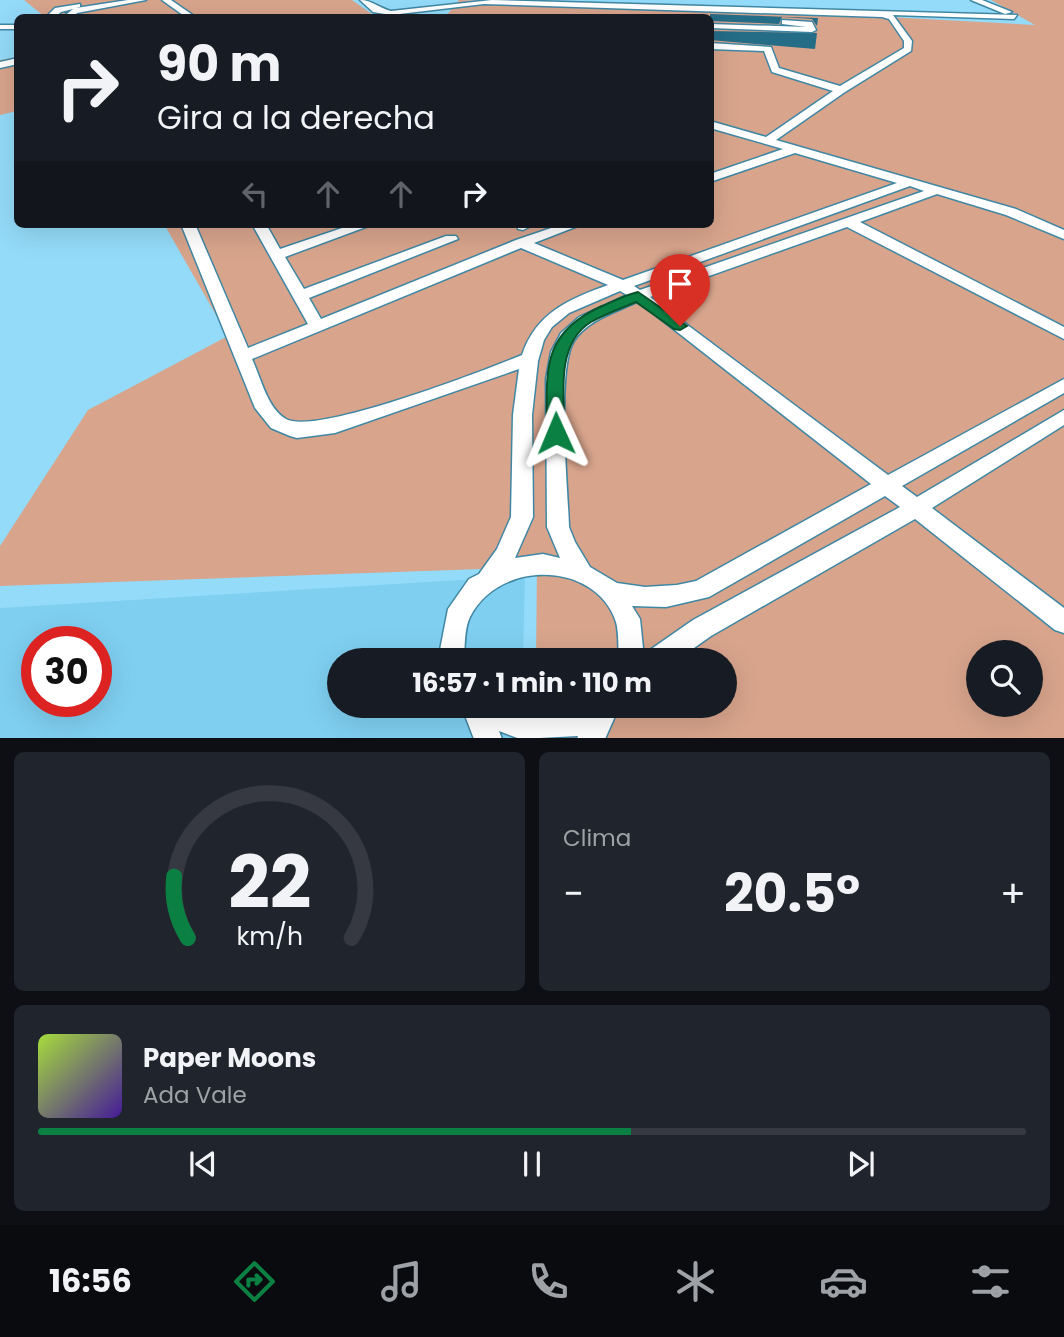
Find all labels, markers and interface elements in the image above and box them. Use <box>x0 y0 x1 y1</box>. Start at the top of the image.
text: 90 m <box>157 30 281 98</box>
icon: right <box>42 42 133 133</box>
text: Gira a la derecha <box>157 95 435 140</box>
icon: left <box>236 175 274 213</box>
icon: ahead <box>309 175 347 213</box>
icon: ahead <box>382 175 420 213</box>
icon: right <box>455 175 493 213</box>
pin <box>650 254 710 326</box>
icon: arrive <box>661 265 699 303</box>
position arrow <box>519 396 593 470</box>
speed limit sign: 30 <box>21 626 112 717</box>
map controls <box>966 640 1043 717</box>
button: search <box>966 640 1043 717</box>
text: 16:57 · 1 min · 110 m <box>412 665 652 701</box>
text: Clima <box>563 822 631 854</box>
text: 22 <box>228 832 311 933</box>
text: 20.5° <box>724 857 860 930</box>
text: − <box>563 867 584 920</box>
text: + <box>1000 867 1026 920</box>
text: km/h <box>236 918 303 953</box>
text: Paper Moons <box>143 1040 316 1076</box>
text: Ada Vale <box>143 1079 247 1111</box>
icon: previous <box>184 1145 222 1183</box>
icon: pause <box>513 1145 551 1183</box>
icon: next <box>842 1145 880 1183</box>
icon: directions <box>230 1257 279 1306</box>
icon: music <box>377 1257 426 1306</box>
icon: phone <box>524 1257 573 1306</box>
icon: climate <box>671 1257 720 1306</box>
icon: car <box>819 1257 868 1306</box>
icon: filters <box>966 1257 1015 1306</box>
text: 16:56 <box>49 1258 132 1303</box>

